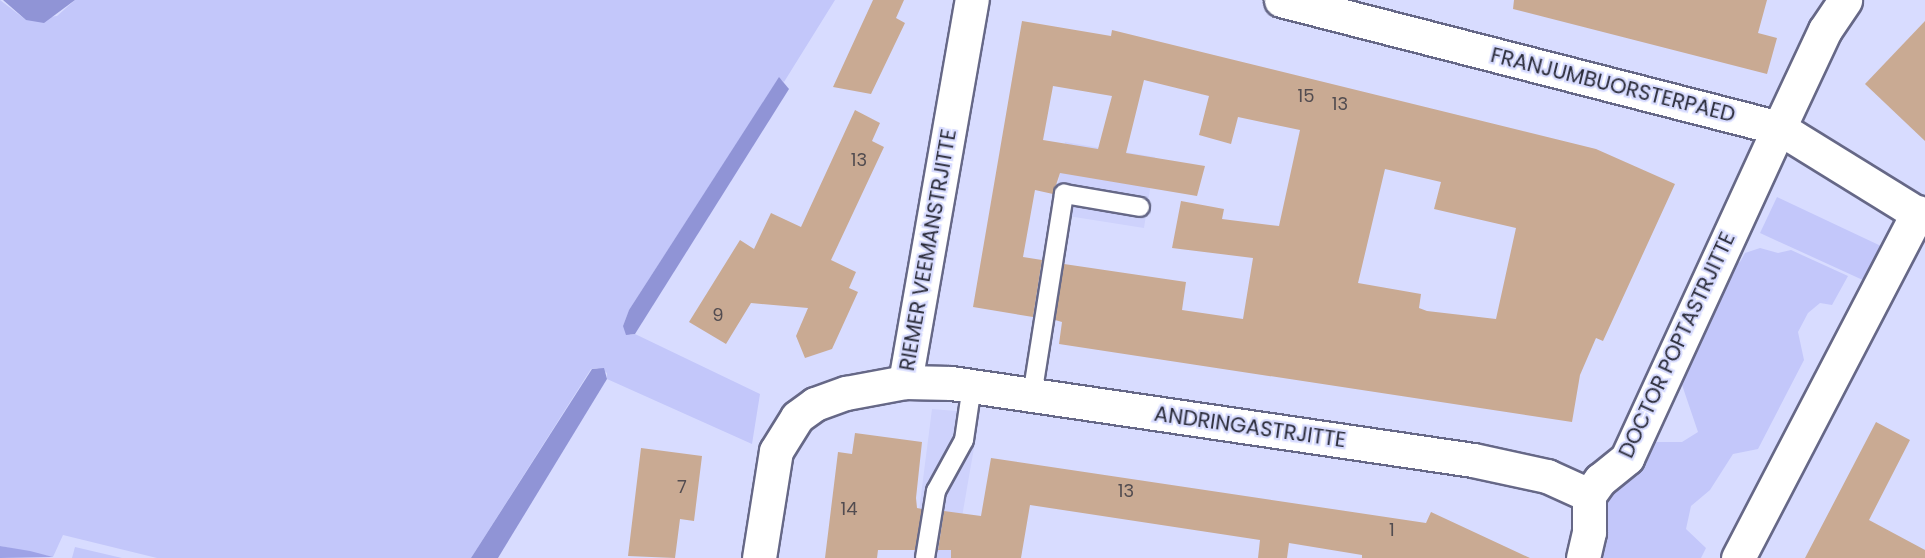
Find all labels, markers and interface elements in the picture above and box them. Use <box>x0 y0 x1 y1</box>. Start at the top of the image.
street label: FRANJUMBUORSTERPAED <box>1488 42 1738 128</box>
house number: 15 <box>1297 85 1315 107</box>
house number: 13 <box>1332 93 1348 115</box>
street label: RIEMER VEEMANSTRJITTE <box>894 127 962 373</box>
house number: 13 <box>851 149 867 171</box>
street label: DOCTOR POPTASTRJITTE <box>1614 228 1740 462</box>
house number: 9 <box>712 304 724 326</box>
street label: ANDRINGASTRJITTE <box>1153 401 1347 453</box>
house number: 7 <box>677 476 687 498</box>
house number: 13 <box>1118 480 1134 502</box>
house number: 14 <box>840 498 858 520</box>
house number: 1 <box>1389 519 1395 541</box>

